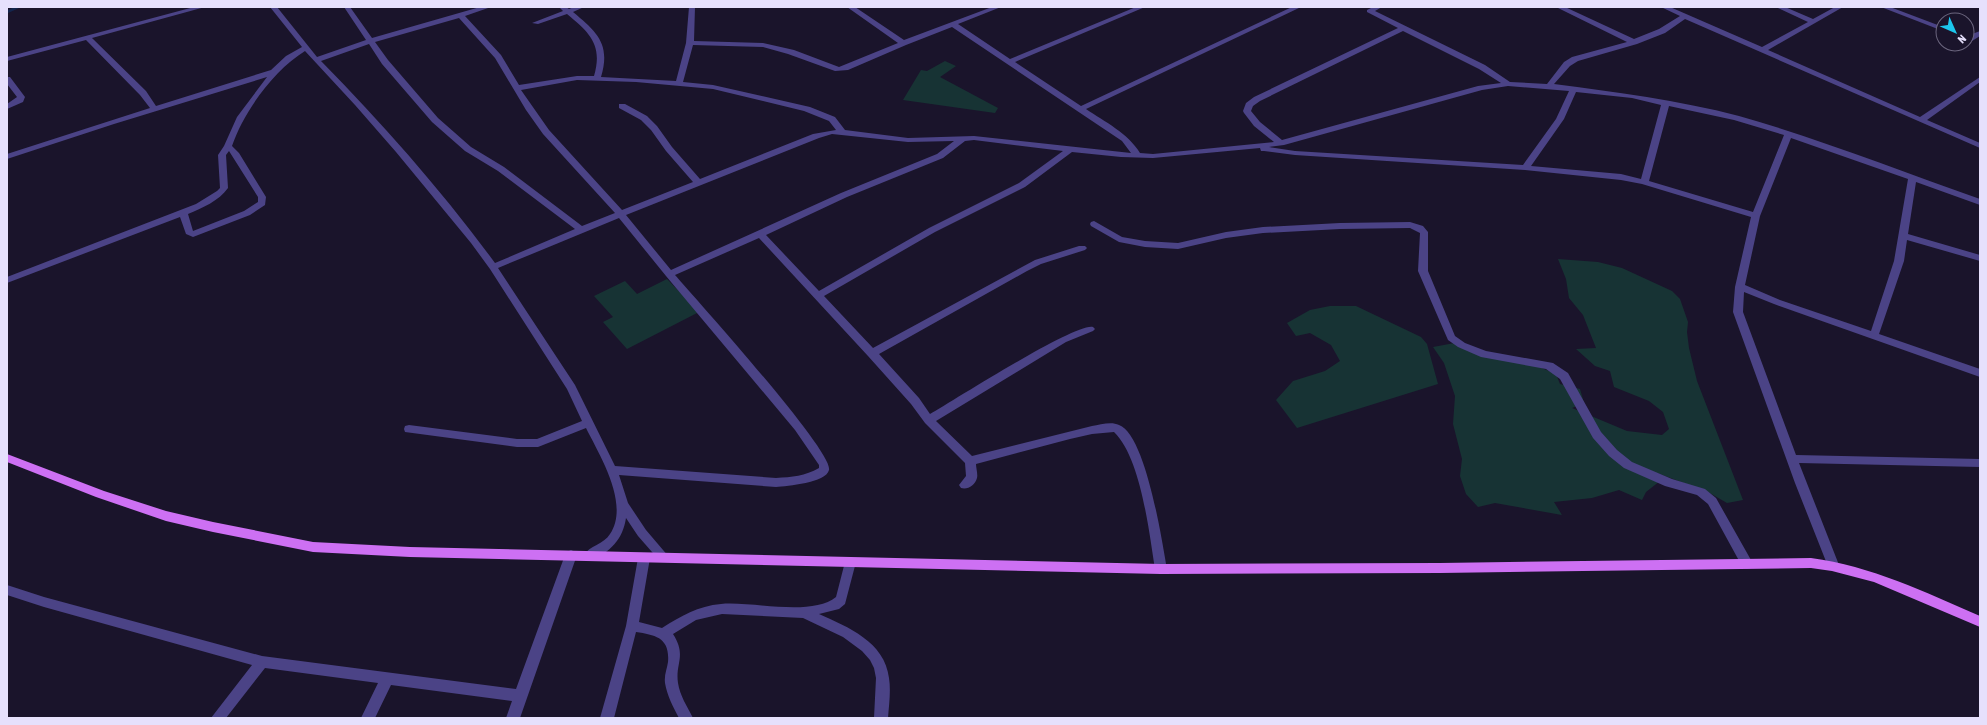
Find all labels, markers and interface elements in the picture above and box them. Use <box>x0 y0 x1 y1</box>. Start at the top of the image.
north arrow <box>1935 12 1975 52</box>
text: N <box>1956 33 1969 46</box>

